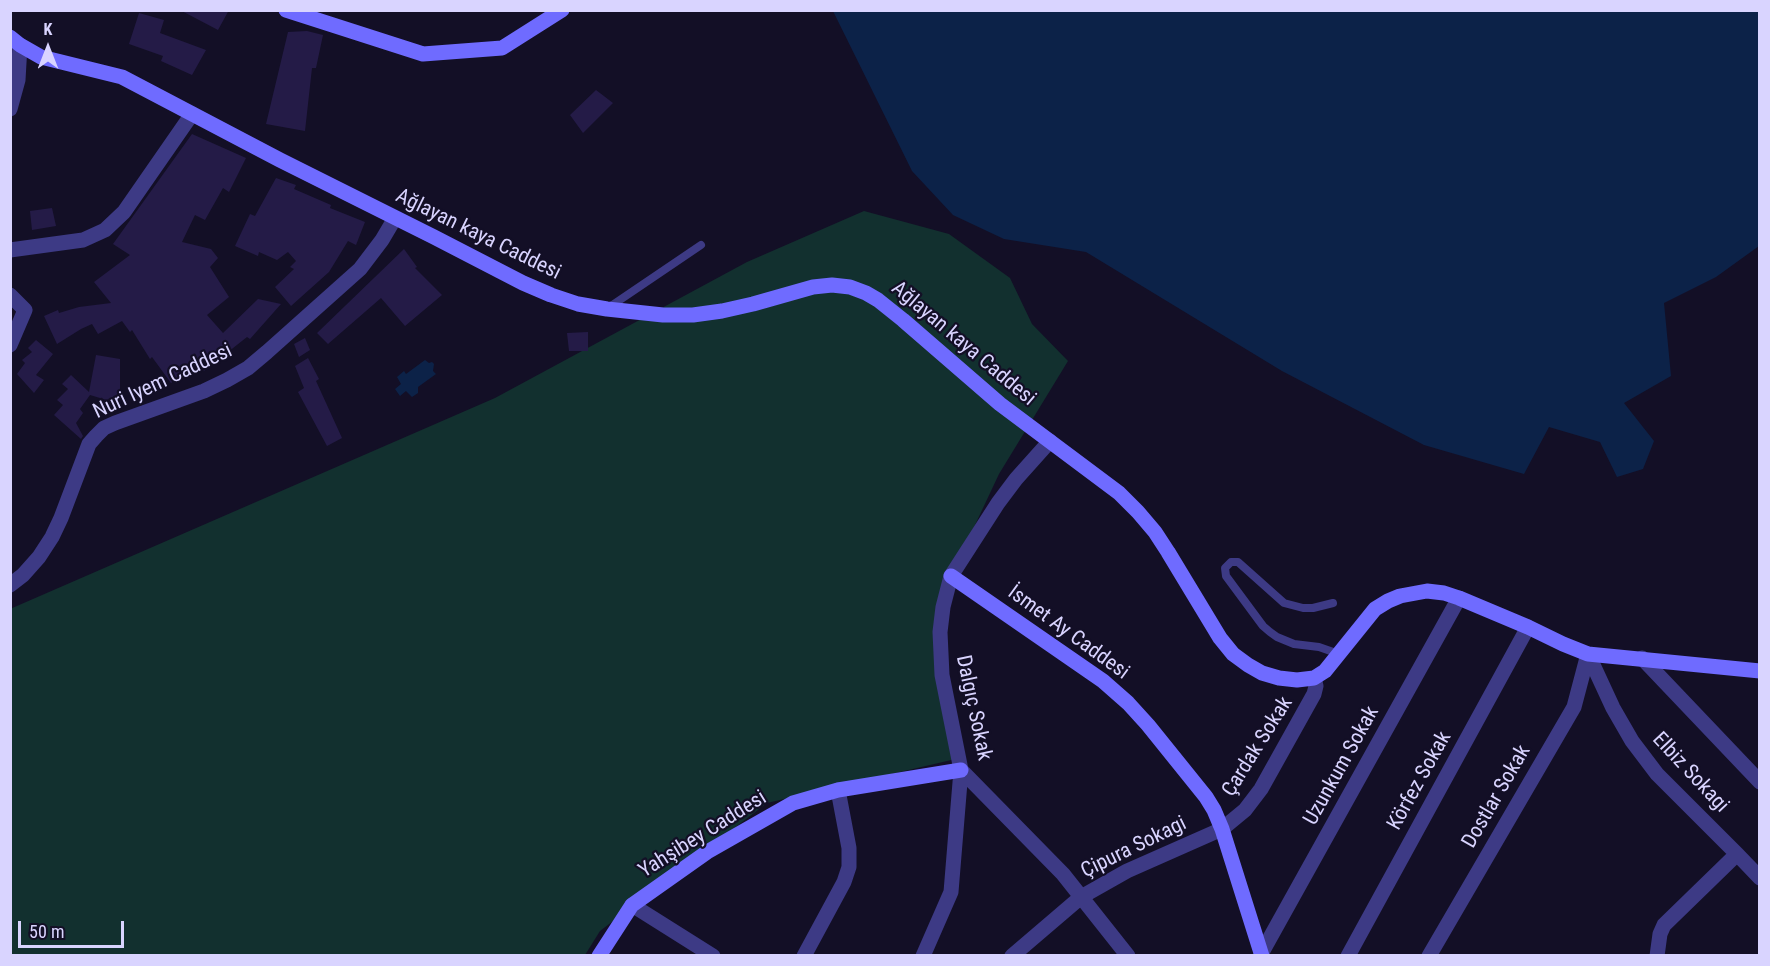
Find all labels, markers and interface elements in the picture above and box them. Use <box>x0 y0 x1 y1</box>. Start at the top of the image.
north arrow <box>18 18 78 78</box>
text: K <box>44 20 52 39</box>
street label: Ağlayan kaya Caddesi <box>391 184 565 286</box>
street label: Ağlayan kaya Caddesi <box>886 276 1040 412</box>
street label: Nuri Iyem Caddesi <box>89 339 237 425</box>
street label: İsmet Ay Caddesi <box>1002 581 1134 685</box>
street label: Dalgıç Sokak <box>950 653 996 763</box>
street label: Çardak Sokak <box>1217 692 1299 802</box>
street label: Uzunkum Sokak <box>1299 702 1385 830</box>
street label: Körfez Sokak <box>1383 727 1457 835</box>
street label: Elbiz Sokagi <box>1646 728 1734 818</box>
street label: Dostlar Sokak <box>1457 741 1537 853</box>
street label: Yahşibey Caddesi <box>635 786 771 884</box>
street label: Çipura Sokagi <box>1077 812 1191 884</box>
scale bar <box>21 909 128 947</box>
text: 50 m <box>29 921 64 942</box>

